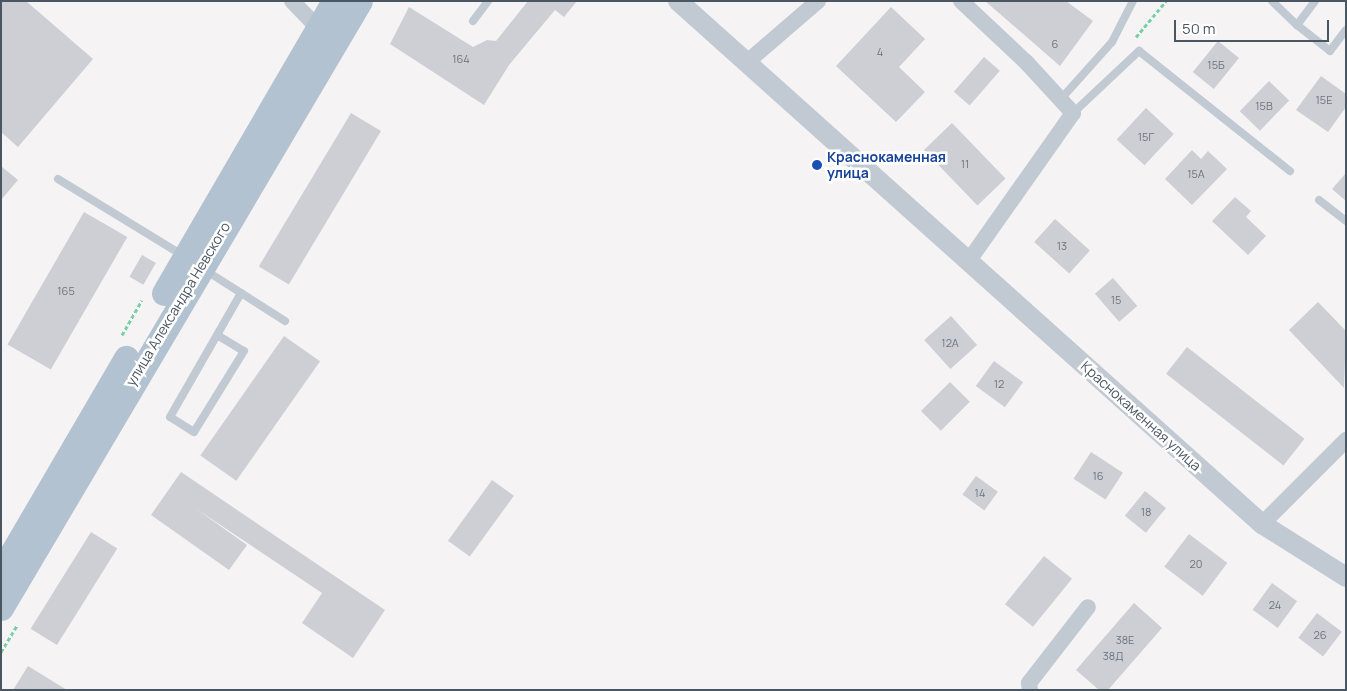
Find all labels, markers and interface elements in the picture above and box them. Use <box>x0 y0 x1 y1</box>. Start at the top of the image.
scale bar <box>1177 10 1332 42</box>
text: 50 m <box>1182 18 1216 39</box>
house number: 6 <box>1052 37 1058 51</box>
house number: 4 <box>877 45 883 59</box>
house number: 164 <box>452 52 470 66</box>
house number: 15Б <box>1207 58 1225 72</box>
house number: 15Е <box>1316 93 1332 107</box>
house number: 15В <box>1255 99 1273 113</box>
house number: 15Г <box>1138 130 1154 144</box>
place label: Краснокаменная улица <box>827 149 946 182</box>
house number: 11 <box>961 157 969 171</box>
marker: Краснокаменная улица <box>811 159 823 171</box>
house number: 15А <box>1187 167 1205 181</box>
street label: улица Александра Невского <box>122 219 234 389</box>
house number: 13 <box>1057 239 1067 253</box>
house number: 165 <box>57 284 75 298</box>
house number: 15 <box>1111 293 1121 307</box>
house number: 12А <box>941 336 959 350</box>
street label: Краснокаменная улица <box>1078 358 1204 474</box>
house number: 12 <box>994 377 1004 391</box>
house number: 16 <box>1092 469 1104 483</box>
house number: 14 <box>975 486 985 500</box>
house number: 18 <box>1141 505 1151 519</box>
house number: 20 <box>1190 557 1202 571</box>
house number: 24 <box>1269 598 1281 612</box>
house number: 26 <box>1313 628 1327 642</box>
house number: 38Е <box>1116 633 1134 647</box>
house number: 38Д <box>1103 649 1123 663</box>

